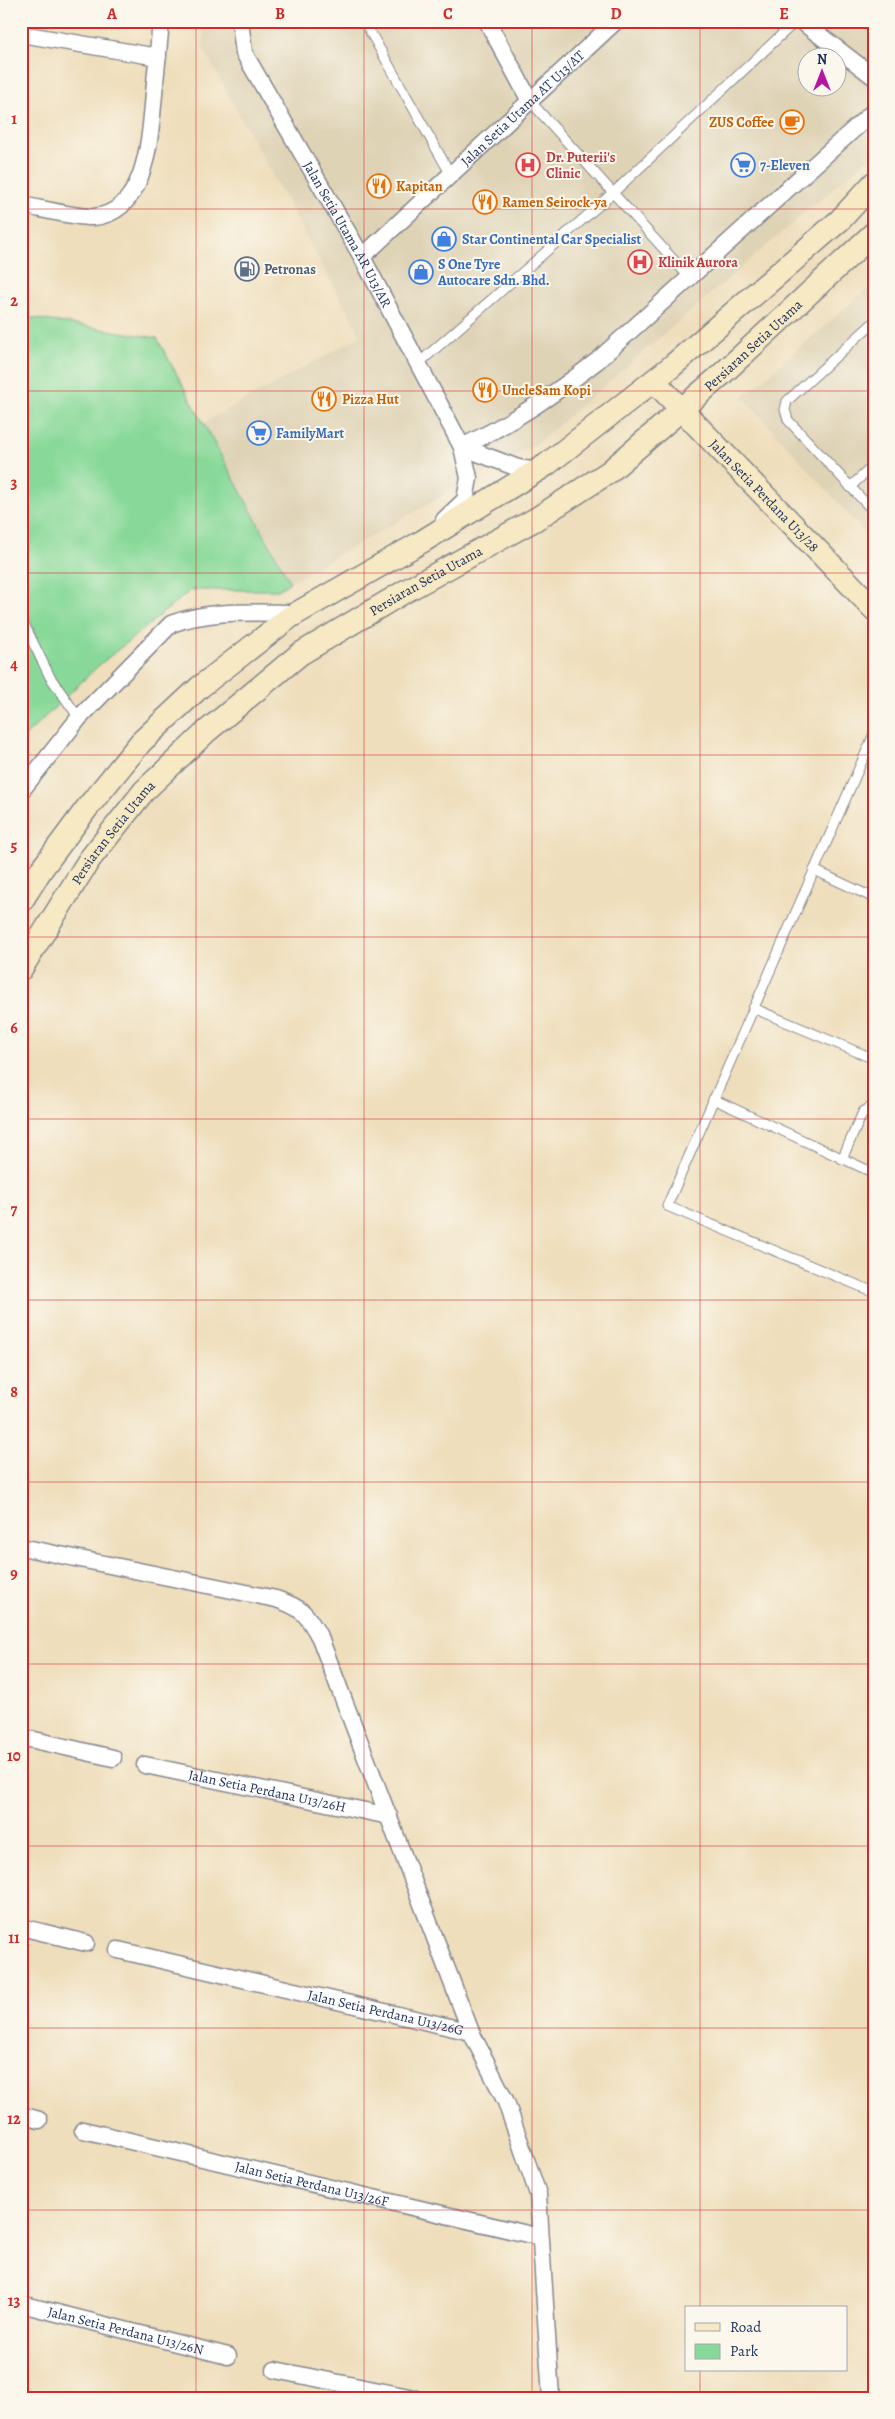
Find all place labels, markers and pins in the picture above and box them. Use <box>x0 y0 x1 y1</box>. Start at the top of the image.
cafe icon: ZUS Coffee <box>779 109 805 135</box>
place label: ZUS Coffee <box>709 113 775 132</box>
place label: Dr. Puterii's Clinic <box>546 148 616 183</box>
hospital icon: Dr. Puterii's Clinic <box>515 152 541 178</box>
supermarket icon: 7-Eleven <box>730 152 756 178</box>
place label: 7-Eleven <box>760 156 810 175</box>
restaurant icon: Kapitan <box>366 173 392 199</box>
place label: Kapitan <box>396 177 443 196</box>
restaurant icon: Ramen Seirock-ya <box>472 189 498 215</box>
place label: Ramen Seirock-ya <box>502 193 607 212</box>
shop icon: Star Continental Car Specialist <box>431 226 457 252</box>
place label: Star Continental Car Specialist <box>462 230 642 249</box>
hospital icon: Klinik Aurora <box>627 249 653 275</box>
place label: Klinik Aurora <box>658 253 738 272</box>
place label: S One Tyre Autocare Sdn. Bhd. <box>437 255 550 290</box>
fuel station icon: Petronas <box>234 256 260 282</box>
shop icon: S One Tyre Autocare Sdn. Bhd. <box>408 259 434 285</box>
place label: Petronas <box>264 260 316 279</box>
restaurant icon: UncleSam Kopi <box>472 377 498 403</box>
place label: UncleSam Kopi <box>502 381 591 400</box>
restaurant icon: Pizza Hut <box>311 386 337 412</box>
place label: Pizza Hut <box>342 390 399 409</box>
supermarket icon: FamilyMart <box>246 420 272 446</box>
place label: FamilyMart <box>276 424 345 443</box>

